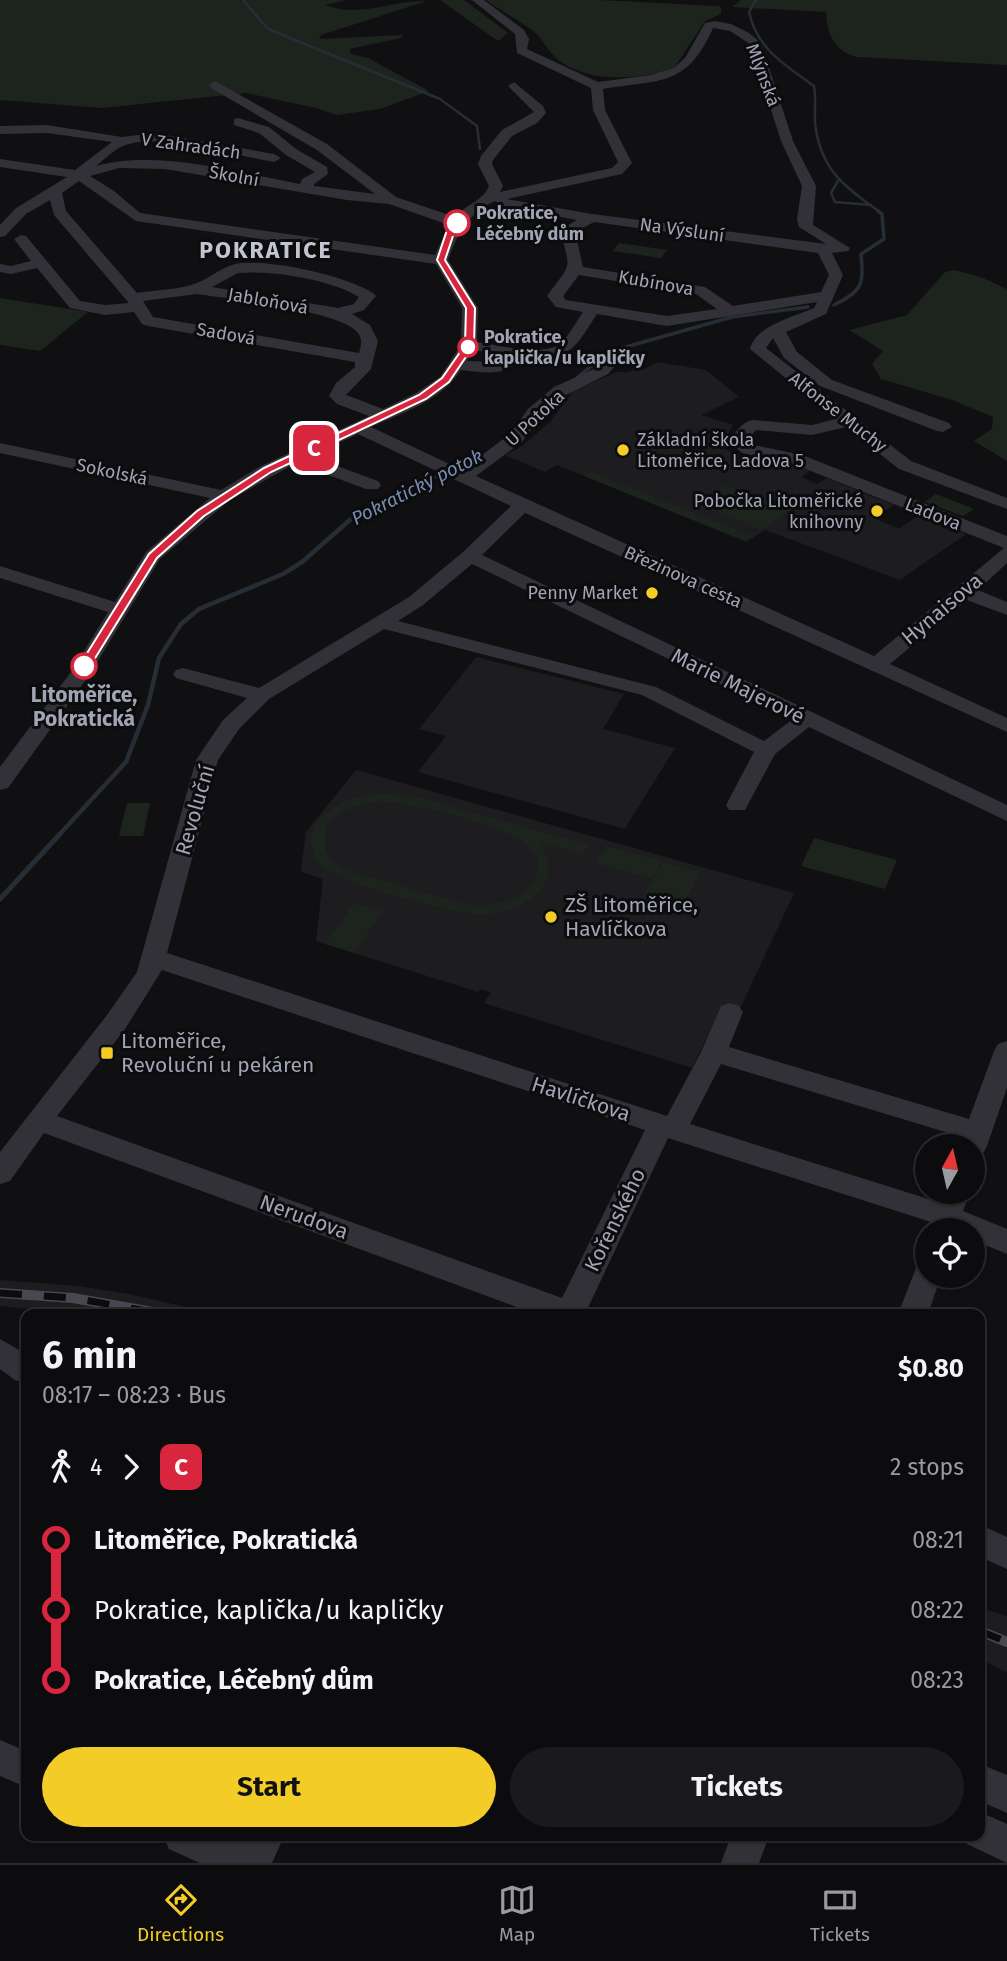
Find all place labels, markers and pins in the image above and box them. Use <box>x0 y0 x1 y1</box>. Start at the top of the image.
place label: Pokratice, Léčebný dům <box>476 202 584 245</box>
marker: Pokratice, Léčebný dům <box>444 210 470 236</box>
place label: Pokratice, kaplička/u kapličky <box>484 326 645 369</box>
marker: Pokratice, kaplička/u kapličky <box>458 337 478 357</box>
place label: Základní škola Litoměřice, Ladova 5 <box>637 429 804 472</box>
marker: Základní škola Litoměřice, Ladova 5 <box>615 442 631 458</box>
place label: Pobočka Litoměřické knihovny <box>694 490 863 533</box>
marker: Pobočka Litoměřické knihovny <box>869 503 885 519</box>
place label: Penny Market <box>528 582 638 604</box>
marker: Penny Market <box>644 585 660 601</box>
marker: Litoměřice, Pokratická <box>71 653 97 679</box>
place label: Litoměřice, Pokratická <box>31 682 137 732</box>
place label: ZŠ Litoměřice, Havlíčkova <box>565 892 698 942</box>
marker: ZŠ Litoměřice, Havlíčkova <box>543 909 559 925</box>
place label: Litoměřice, Revoluční u pekáren <box>121 1028 314 1078</box>
marker: Litoměřice, Revoluční u pekáren <box>99 1045 115 1061</box>

